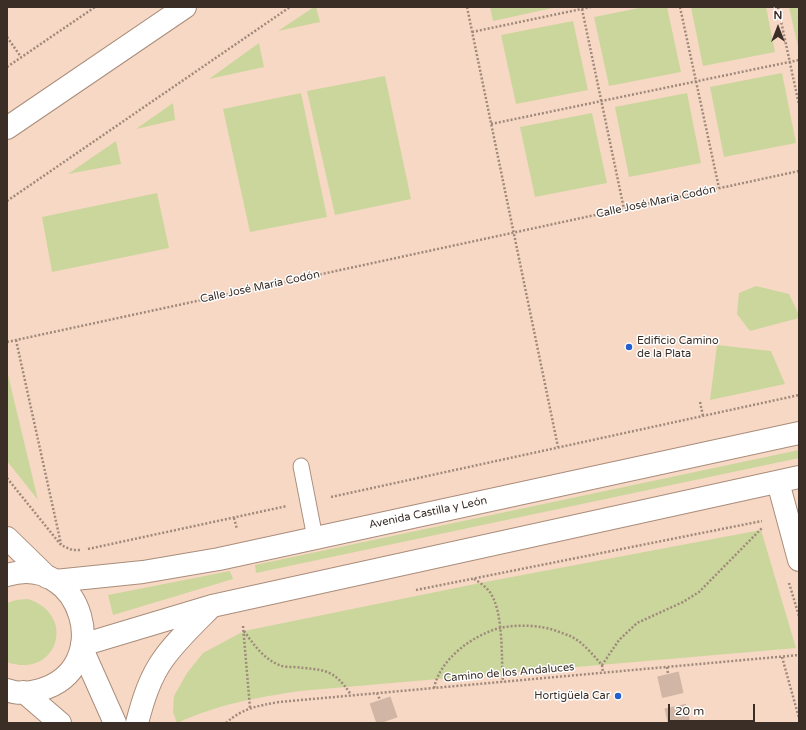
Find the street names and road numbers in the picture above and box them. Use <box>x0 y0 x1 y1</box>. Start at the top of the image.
street label: Calle José María Codón <box>595 183 717 221</box>
street label: Calle José María Codón <box>199 268 321 306</box>
street label: Avenida Castilla y León <box>368 494 488 532</box>
street label: Camino de los Andaluces <box>443 661 575 685</box>

